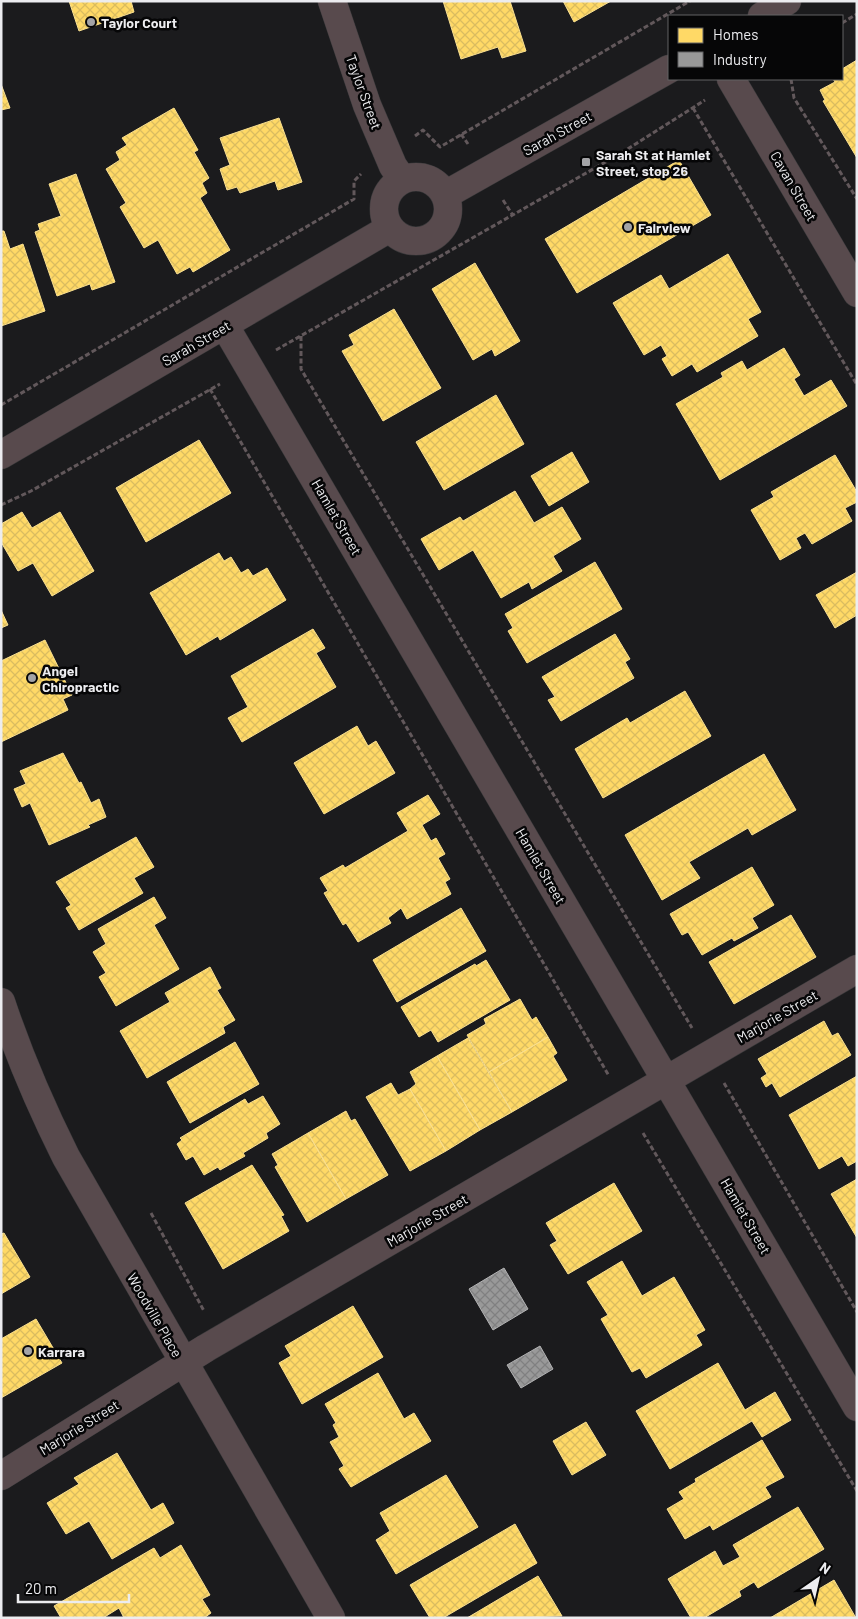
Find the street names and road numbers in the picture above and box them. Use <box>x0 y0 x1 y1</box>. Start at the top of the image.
street label: Taylor Street <box>343 52 385 132</box>
street label: Sarah Street <box>520 107 594 159</box>
street label: Cavan Street <box>767 148 821 224</box>
street label: Sarah Street <box>159 317 233 369</box>
street label: Hamlet Street <box>308 476 366 558</box>
street label: Hamlet Street <box>512 825 570 907</box>
street label: Marjorie Street <box>734 986 820 1046</box>
street label: Hamlet Street <box>717 1175 775 1257</box>
street label: Marjorie Street <box>384 1190 470 1250</box>
street label: Woodville Place <box>124 1270 186 1360</box>
street label: Marjorie Street <box>36 1396 122 1458</box>

